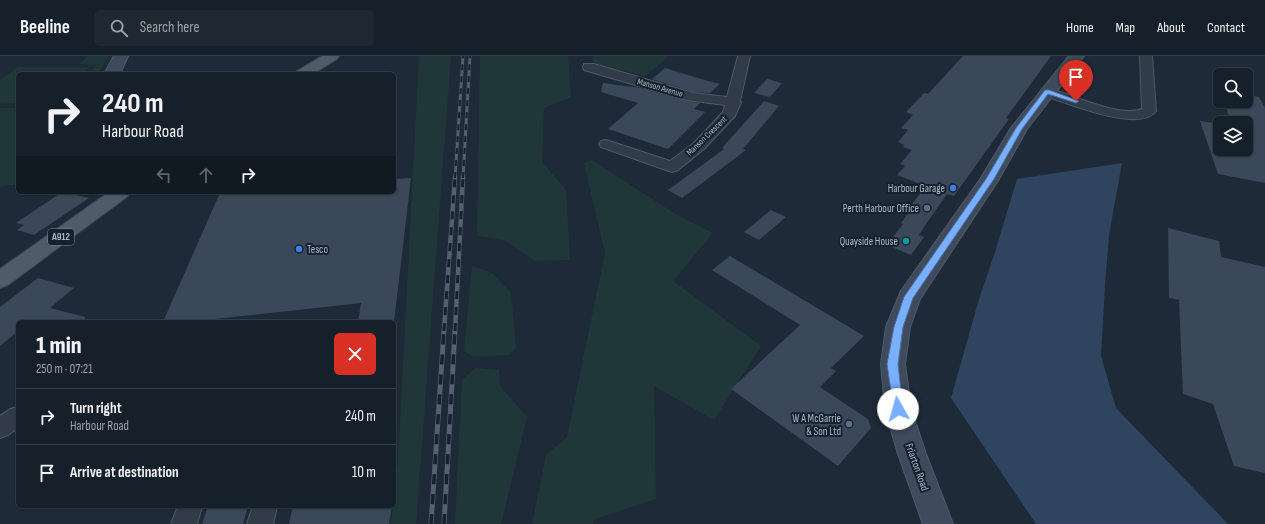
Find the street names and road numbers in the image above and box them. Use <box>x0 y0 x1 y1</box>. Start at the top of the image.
street label: Manson Avenue <box>636 76 684 100</box>
street label: Manson Crescent <box>684 114 730 158</box>
road number: A912 <box>48 229 74 245</box>
street label: Friarton Road <box>902 442 932 493</box>

